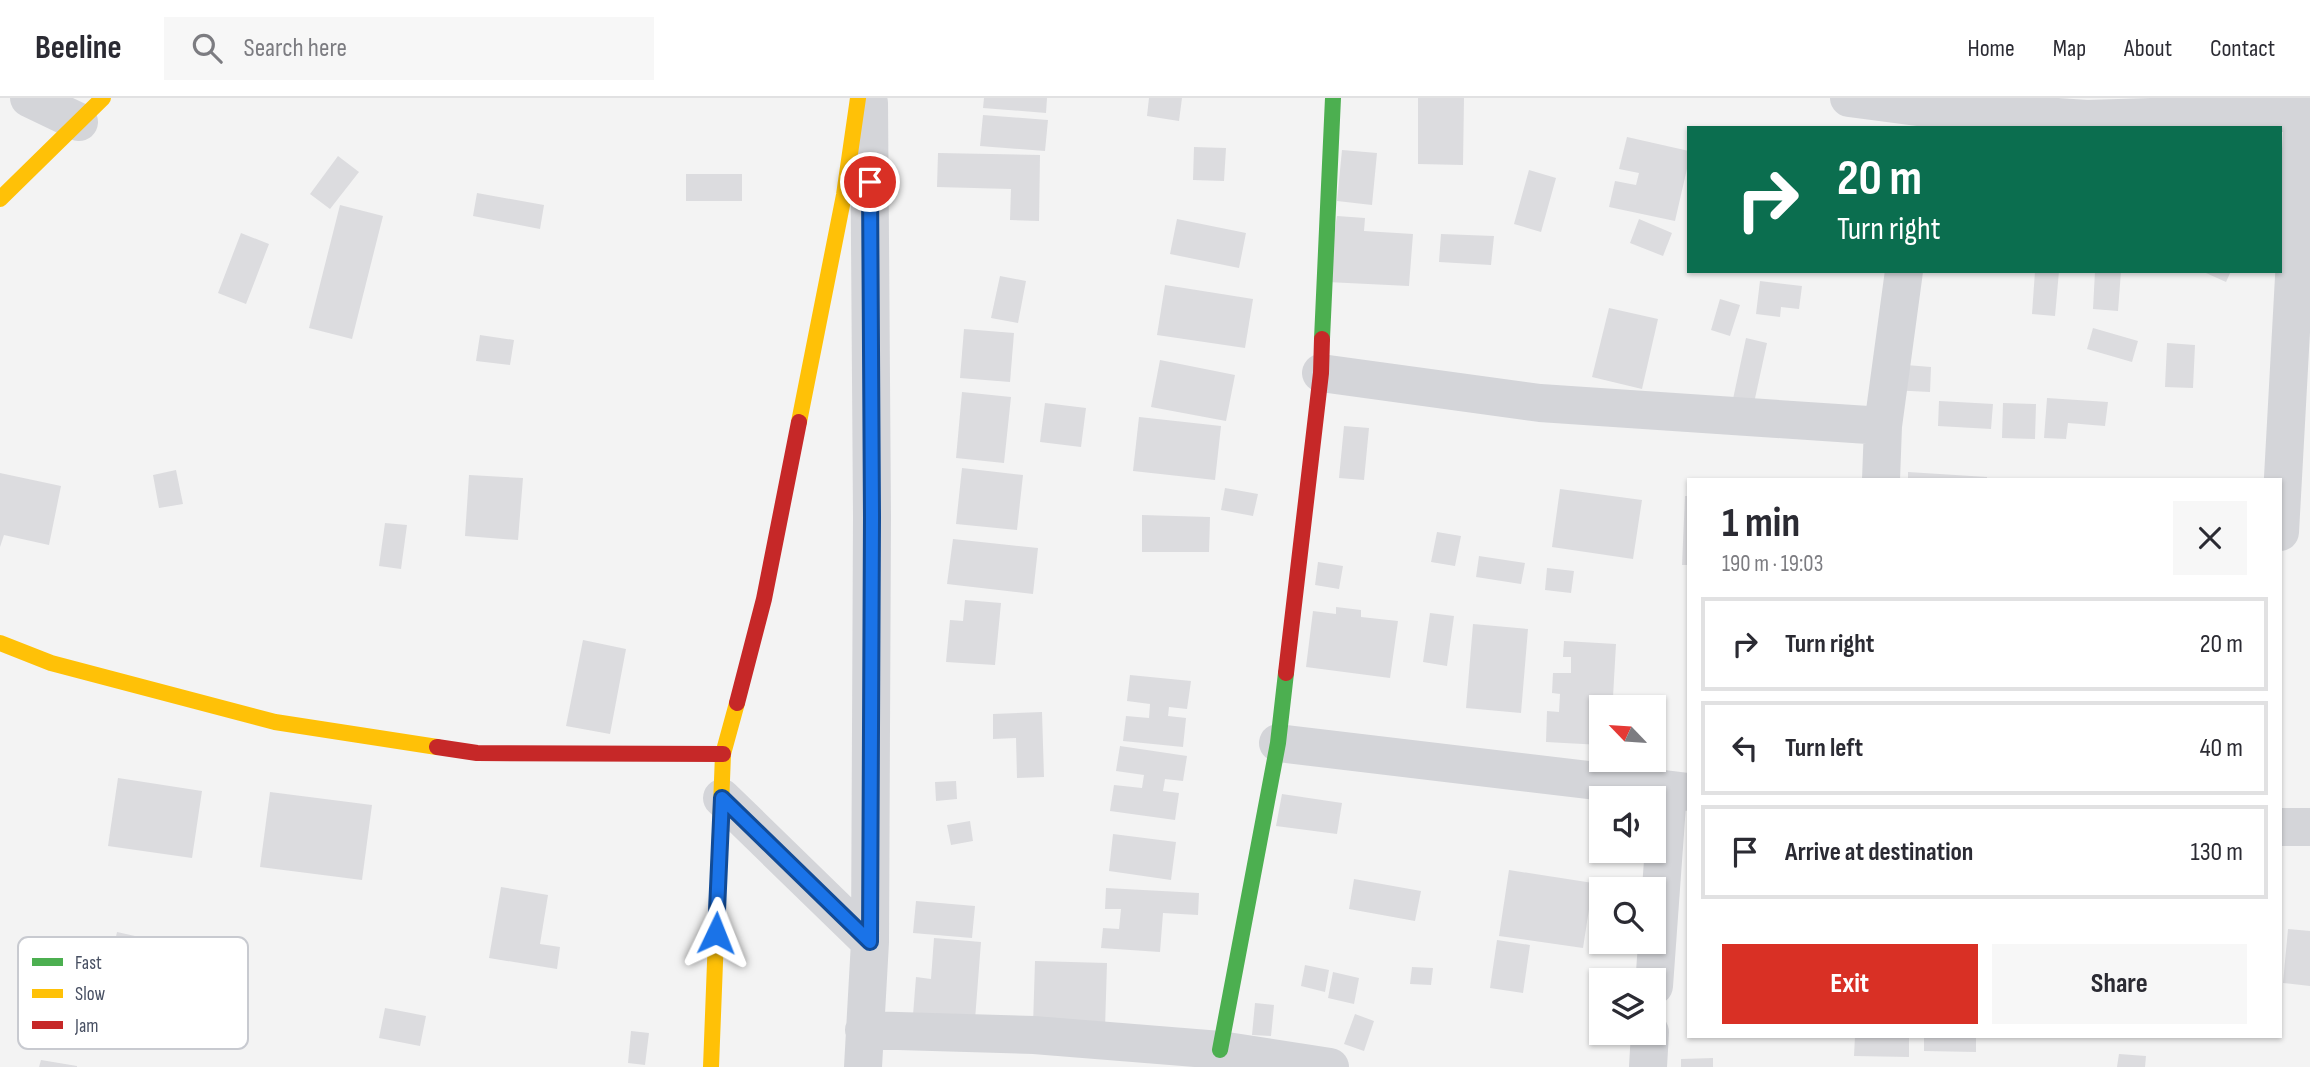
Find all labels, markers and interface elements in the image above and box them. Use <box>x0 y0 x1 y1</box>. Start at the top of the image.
search box <box>164 17 654 80</box>
text: Beeline <box>35 28 122 68</box>
icon: search <box>188 29 226 67</box>
text: Search here <box>244 33 347 64</box>
text: Home <box>1967 34 2015 63</box>
text: Map <box>2053 34 2086 63</box>
text: About <box>2124 34 2172 63</box>
text: Contact <box>2210 34 2275 63</box>
text: 20 m <box>1837 150 1922 209</box>
pin <box>840 152 900 212</box>
icon: right <box>1722 154 1813 245</box>
icon: arrive <box>851 163 889 201</box>
text: Turn right <box>1837 210 1941 249</box>
text: 1 min <box>1722 498 1800 549</box>
button: close <box>2173 501 2247 575</box>
text: 190 m · 19:03 <box>1722 550 1823 578</box>
icon: right <box>1726 625 1764 663</box>
text: Turn right <box>1785 629 1874 660</box>
text: 20 m <box>2200 629 2243 660</box>
north arrow <box>1589 695 1666 772</box>
map controls <box>1589 695 1666 1045</box>
icon: left <box>1726 729 1764 767</box>
text: Turn left <box>1785 733 1863 764</box>
text: 40 m <box>2200 733 2243 764</box>
button: sound <box>1589 786 1666 863</box>
icon: arrive <box>1726 833 1764 871</box>
text: Arrive at destination <box>1785 837 1973 868</box>
text: 130 m <box>2191 837 2243 868</box>
button: search <box>1589 877 1666 954</box>
position arrow <box>679 896 753 970</box>
legend <box>18 937 248 1049</box>
button: Exit <box>1722 944 1978 1024</box>
button: Share <box>1992 944 2247 1024</box>
text: Fast <box>75 952 102 975</box>
button: layers <box>1589 968 1666 1045</box>
text: Slow <box>75 983 105 1006</box>
text: Jam <box>74 1015 98 1038</box>

